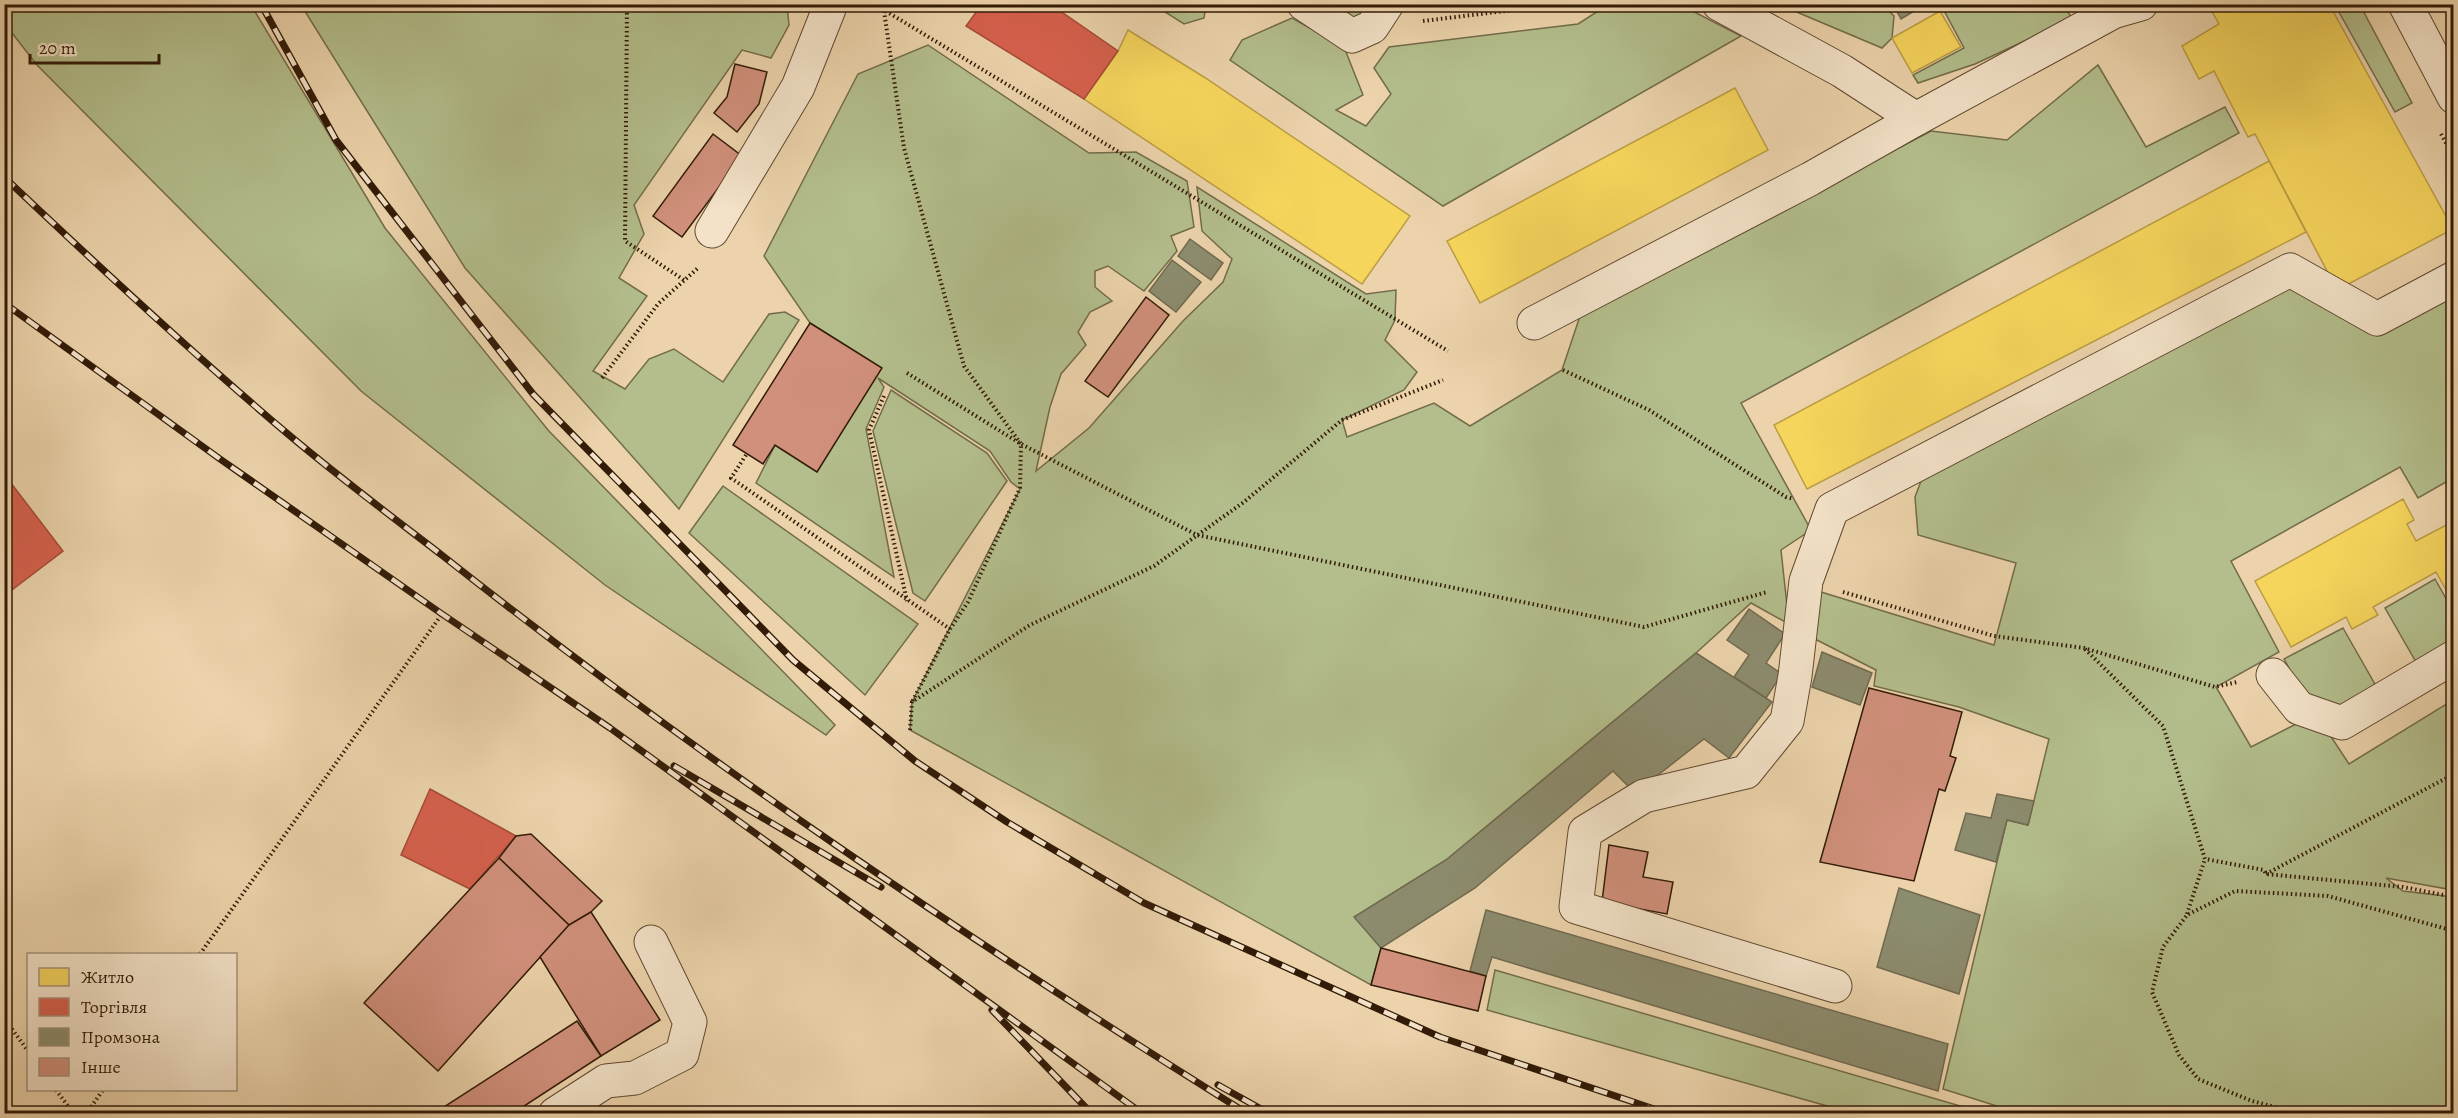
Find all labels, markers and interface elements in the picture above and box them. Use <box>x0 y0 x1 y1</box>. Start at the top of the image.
scale bar <box>30 27 159 65</box>
text: 20 m <box>39 36 76 60</box>
legend <box>27 953 237 1091</box>
text: Житло <box>81 965 134 989</box>
text: Торгівля <box>81 995 147 1019</box>
text: Промзона <box>81 1025 161 1049</box>
text: Інше <box>81 1055 121 1079</box>

